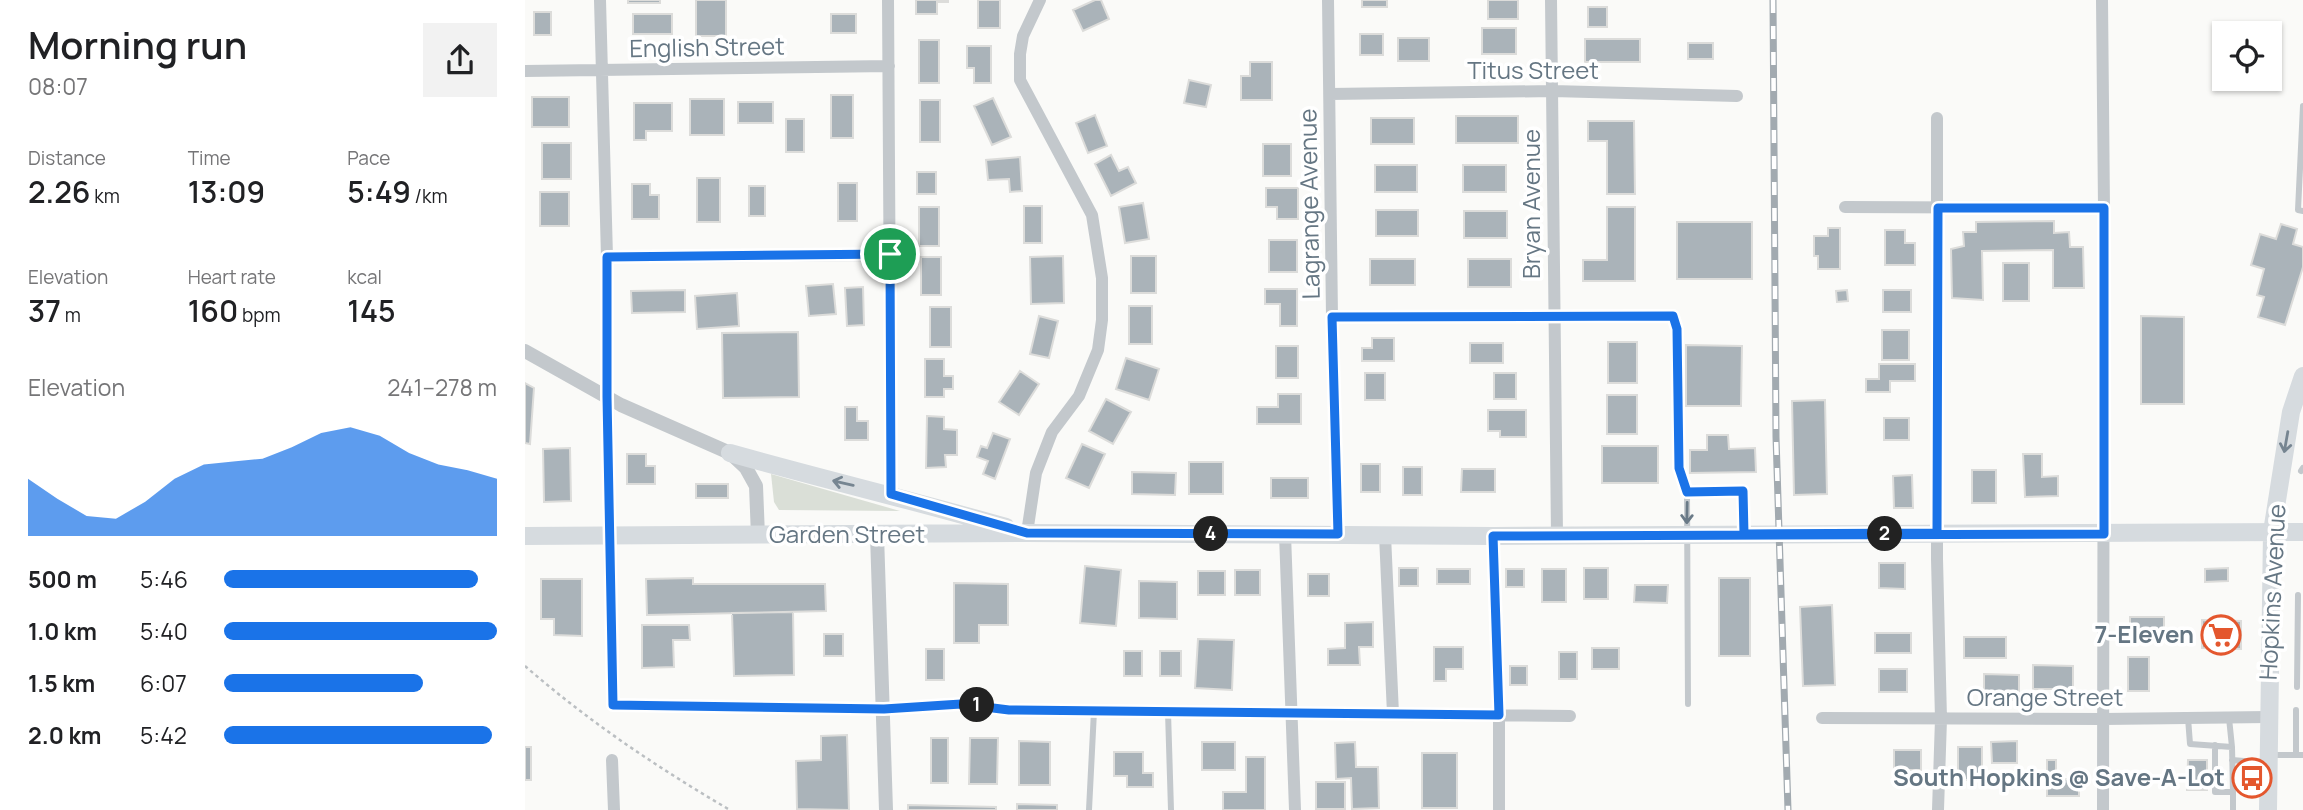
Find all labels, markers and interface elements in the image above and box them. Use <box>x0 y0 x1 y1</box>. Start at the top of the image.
text: Morning run <box>28 18 247 70</box>
map controls <box>2212 21 2282 91</box>
button: locate <box>2212 21 2282 91</box>
button: share <box>423 23 497 97</box>
street label: English Street <box>629 29 785 64</box>
street label: Titus Street <box>1467 53 1599 86</box>
text: 08:07 <box>28 70 88 102</box>
street label: Lagrange Avenue <box>1290 108 1327 300</box>
street label: Bryan Avenue <box>1514 129 1547 279</box>
text: Distance <box>28 145 106 171</box>
text: Time <box>188 145 231 171</box>
text: Pace <box>347 145 390 171</box>
text: 2.26 <box>28 171 90 212</box>
text: 13:09 <box>188 171 265 212</box>
text: 5:49 <box>347 171 411 212</box>
text: km <box>90 183 120 209</box>
text: /km <box>411 183 448 209</box>
pin <box>860 224 920 284</box>
icon: arrive <box>871 235 909 273</box>
text: Elevation <box>28 264 108 290</box>
text: Heart rate <box>188 264 276 290</box>
text: kcal <box>347 264 382 290</box>
text: 37 <box>28 290 61 331</box>
text: 160 <box>188 290 238 331</box>
text: 145 <box>347 290 396 331</box>
text: m <box>61 302 81 328</box>
text: bpm <box>238 302 281 328</box>
text: Elevation <box>28 371 125 403</box>
text: 241–278 m <box>387 371 497 403</box>
one-way arrow <box>2279 430 2292 453</box>
one-way arrow <box>832 476 855 489</box>
one-way arrow <box>1680 501 1693 524</box>
street label: Hopkins Avenue <box>2250 503 2293 681</box>
pin: 4 <box>1193 516 1229 552</box>
pin: 2 <box>1867 516 1903 552</box>
street label: Garden Street <box>769 517 925 550</box>
text: 4 <box>1205 520 1216 546</box>
text: 2 <box>1879 520 1890 546</box>
text: 500 m <box>28 563 97 595</box>
text: 5:46 <box>140 563 188 595</box>
supermarket icon: 7-Eleven <box>2200 614 2242 656</box>
text: 1.0 km <box>28 615 97 647</box>
text: 5:40 <box>140 615 188 647</box>
place label: 7-Eleven <box>2095 617 2194 650</box>
text: 1.5 km <box>28 667 95 699</box>
text: 6:07 <box>140 667 187 699</box>
street label: Orange Street <box>1967 680 2123 713</box>
pin: 1 <box>959 688 995 722</box>
text: 1 <box>972 691 981 717</box>
text: 2.0 km <box>28 719 101 751</box>
text: 5:42 <box>140 719 187 751</box>
bus stop icon: South Hopkins @ Save-A-Lot <box>2231 757 2273 799</box>
place label: South Hopkins @ Save-A-Lot <box>1893 760 2225 793</box>

